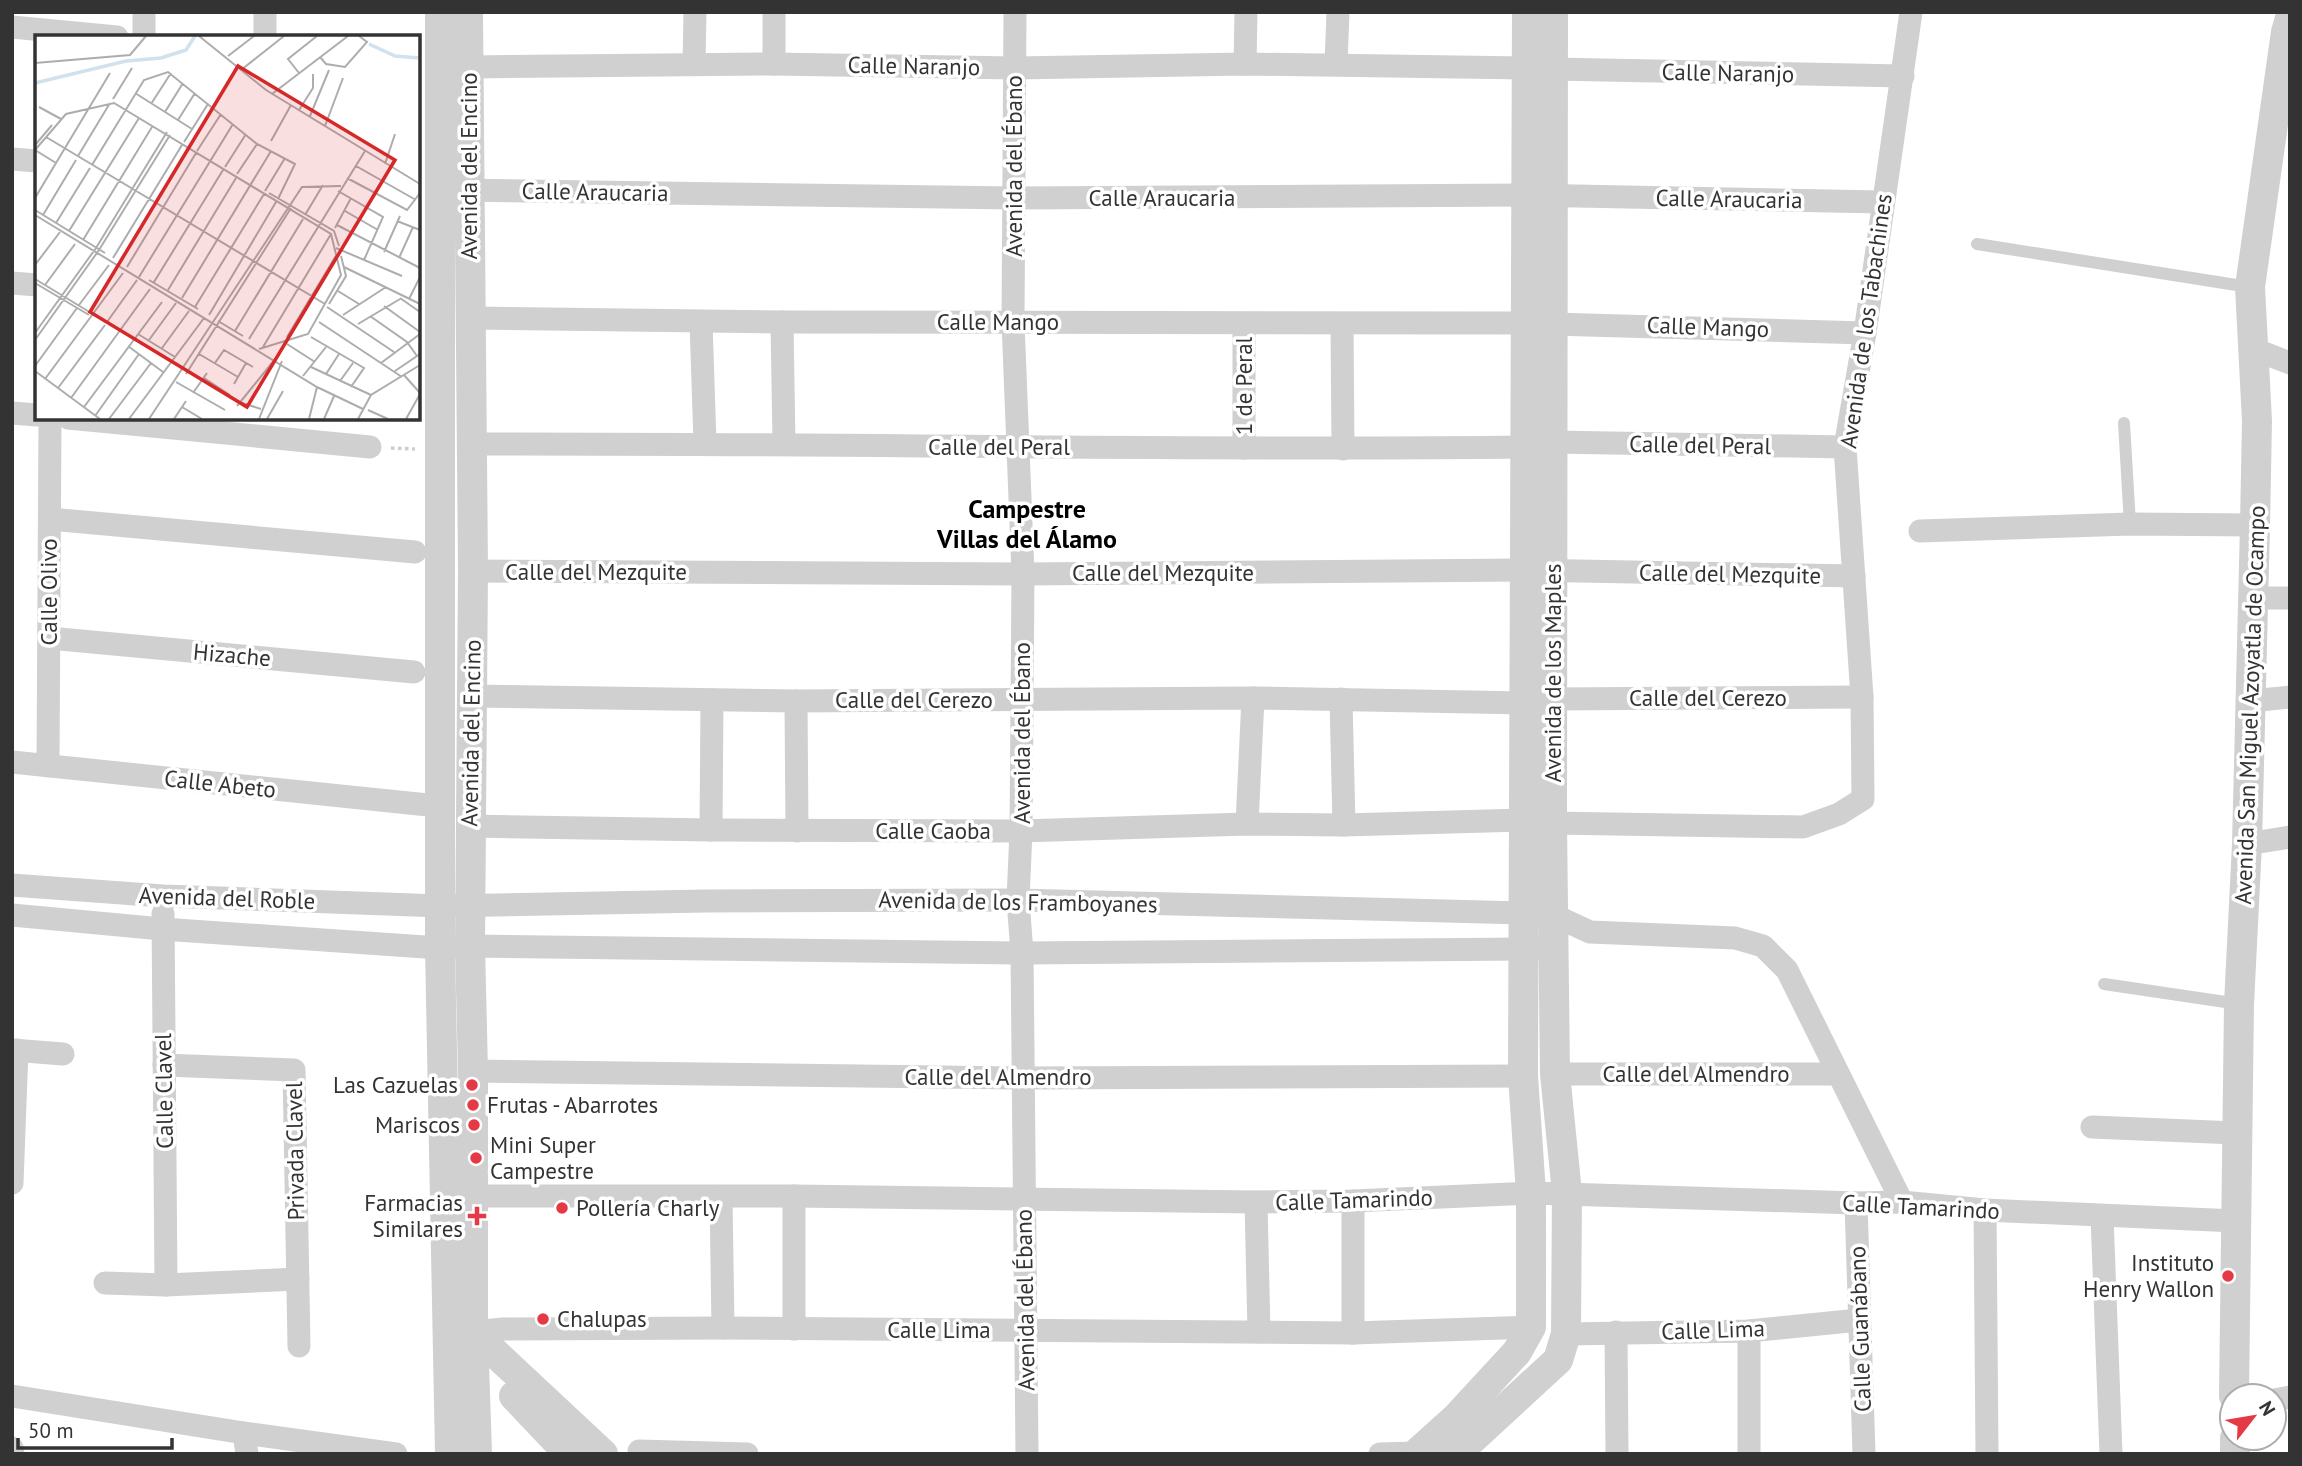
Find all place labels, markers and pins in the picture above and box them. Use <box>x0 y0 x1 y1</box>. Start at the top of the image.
place label: Las Cazuelas <box>333 1070 458 1099</box>
marker: Las Cazuelas <box>464 1077 480 1093</box>
place label: Frutas - Abarrotes <box>487 1090 658 1119</box>
marker: Frutas - Abarrotes <box>465 1097 481 1113</box>
place label: Mariscos <box>375 1110 460 1139</box>
marker: Mariscos <box>466 1117 482 1133</box>
place label: Mini Super Campestre <box>490 1130 596 1185</box>
marker: Mini Super Campestre <box>468 1150 484 1166</box>
place label: Farmacias Similares <box>364 1188 463 1243</box>
place label: Pollería Charly <box>576 1193 720 1222</box>
marker: Pollería Charly <box>554 1200 570 1216</box>
marker: Farmacias Similares <box>469 1208 485 1224</box>
place label: Instituto Henry Wallon <box>2083 1248 2214 1303</box>
marker: Instituto Henry Wallon <box>2220 1268 2236 1284</box>
place label: Chalupas <box>557 1304 647 1333</box>
marker: Chalupas <box>535 1311 551 1327</box>

